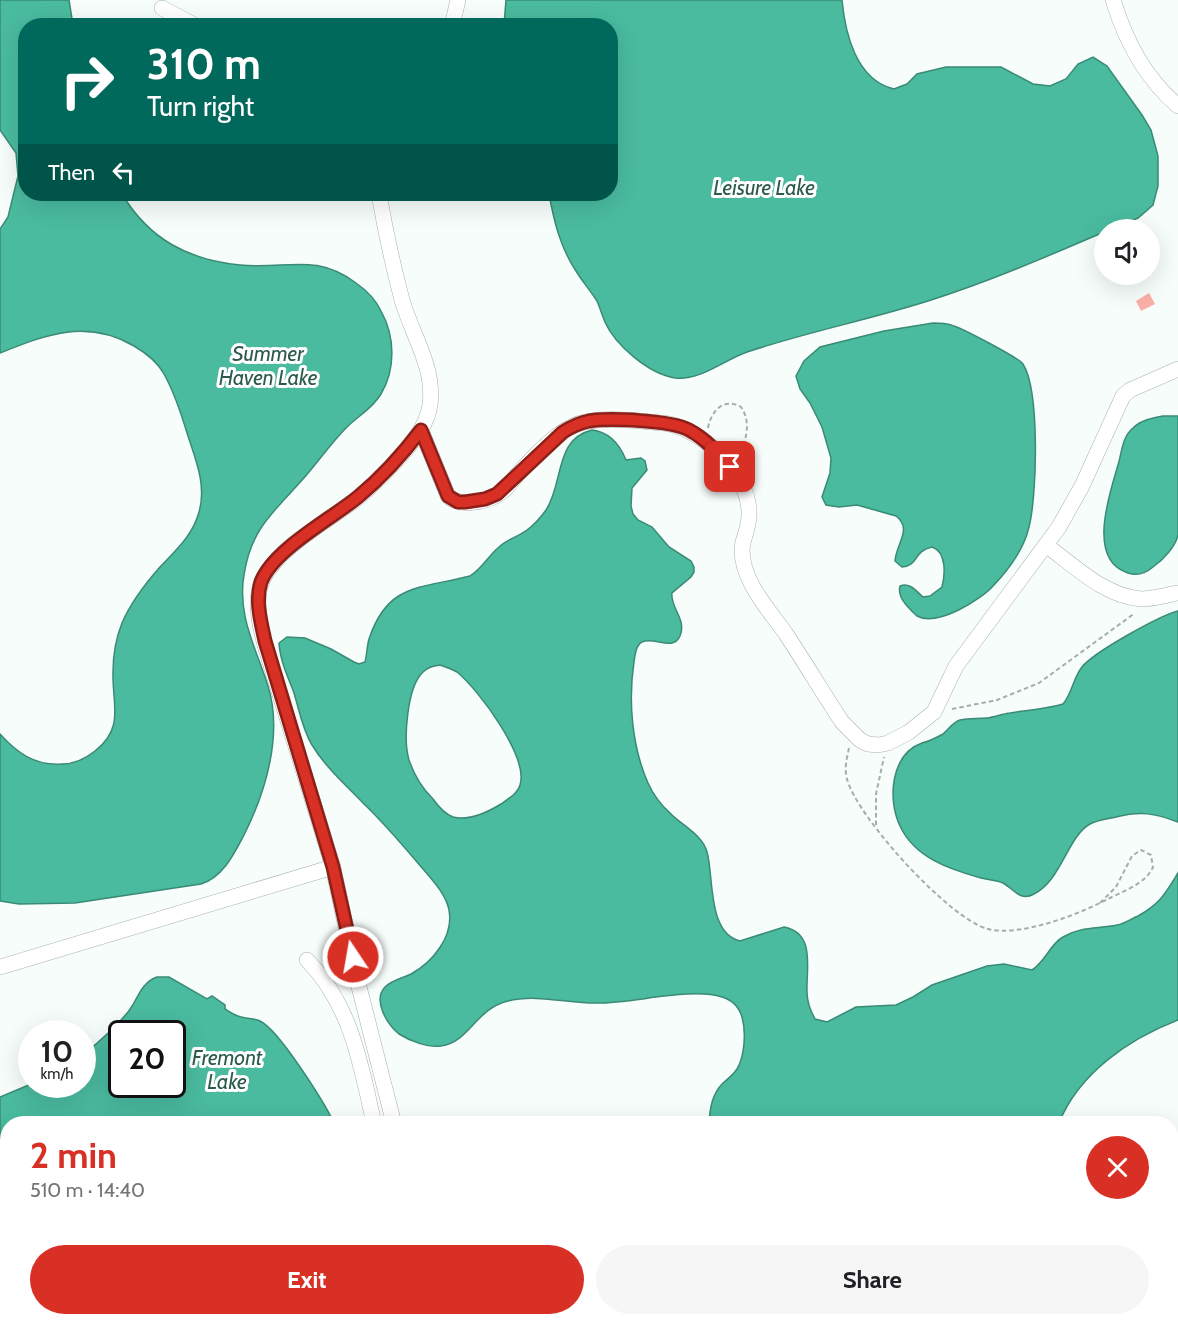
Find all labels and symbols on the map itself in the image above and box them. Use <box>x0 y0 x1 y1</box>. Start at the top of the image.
water label: Leisure Lake <box>713 175 815 200</box>
water label: Summer Haven Lake <box>219 341 318 390</box>
pin <box>704 441 755 492</box>
position arrow <box>321 925 385 989</box>
speed limit sign: 20 <box>108 1020 186 1098</box>
water label: Fremont Lake <box>192 1045 263 1094</box>

